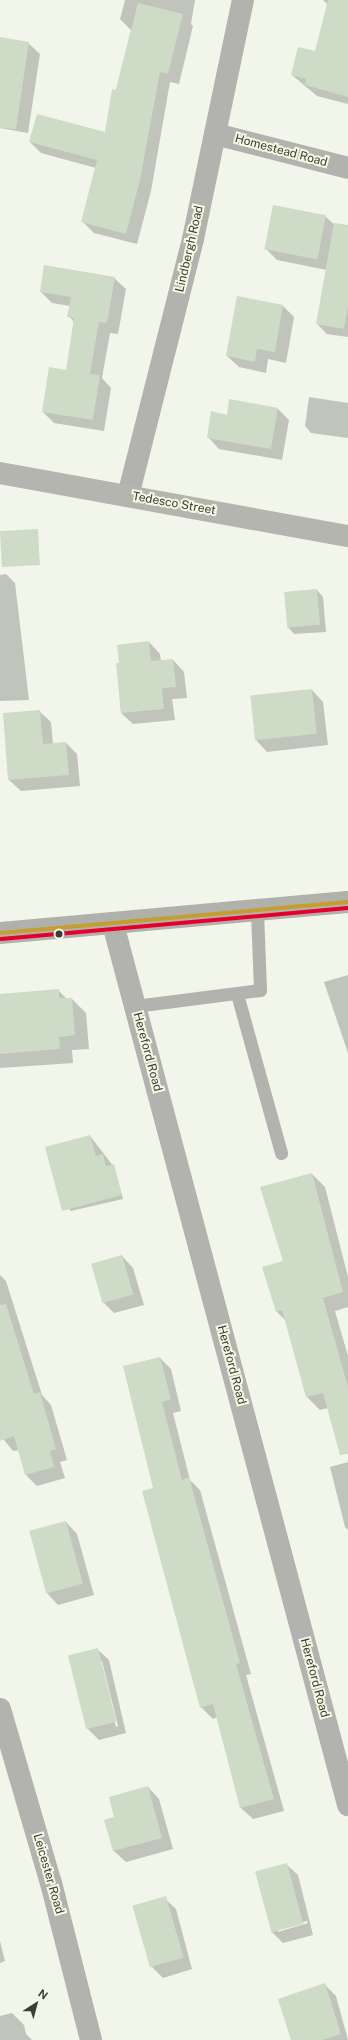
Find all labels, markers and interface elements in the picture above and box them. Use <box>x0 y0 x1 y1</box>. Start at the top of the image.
street label: Homestead Road <box>233 132 329 170</box>
street label: Lindbergh Road <box>173 204 207 294</box>
street label: Tedesco Street <box>131 490 217 518</box>
unlabelled marker <box>54 929 64 939</box>
street label: Hereford Road <box>129 1011 165 1093</box>
street label: Hereford Road <box>213 1324 249 1406</box>
street label: Hereford Road <box>296 1637 332 1719</box>
street label: Leicester Road <box>30 1832 66 1916</box>
north arrow <box>16 1984 56 2024</box>
text: N <box>36 1987 50 2002</box>

